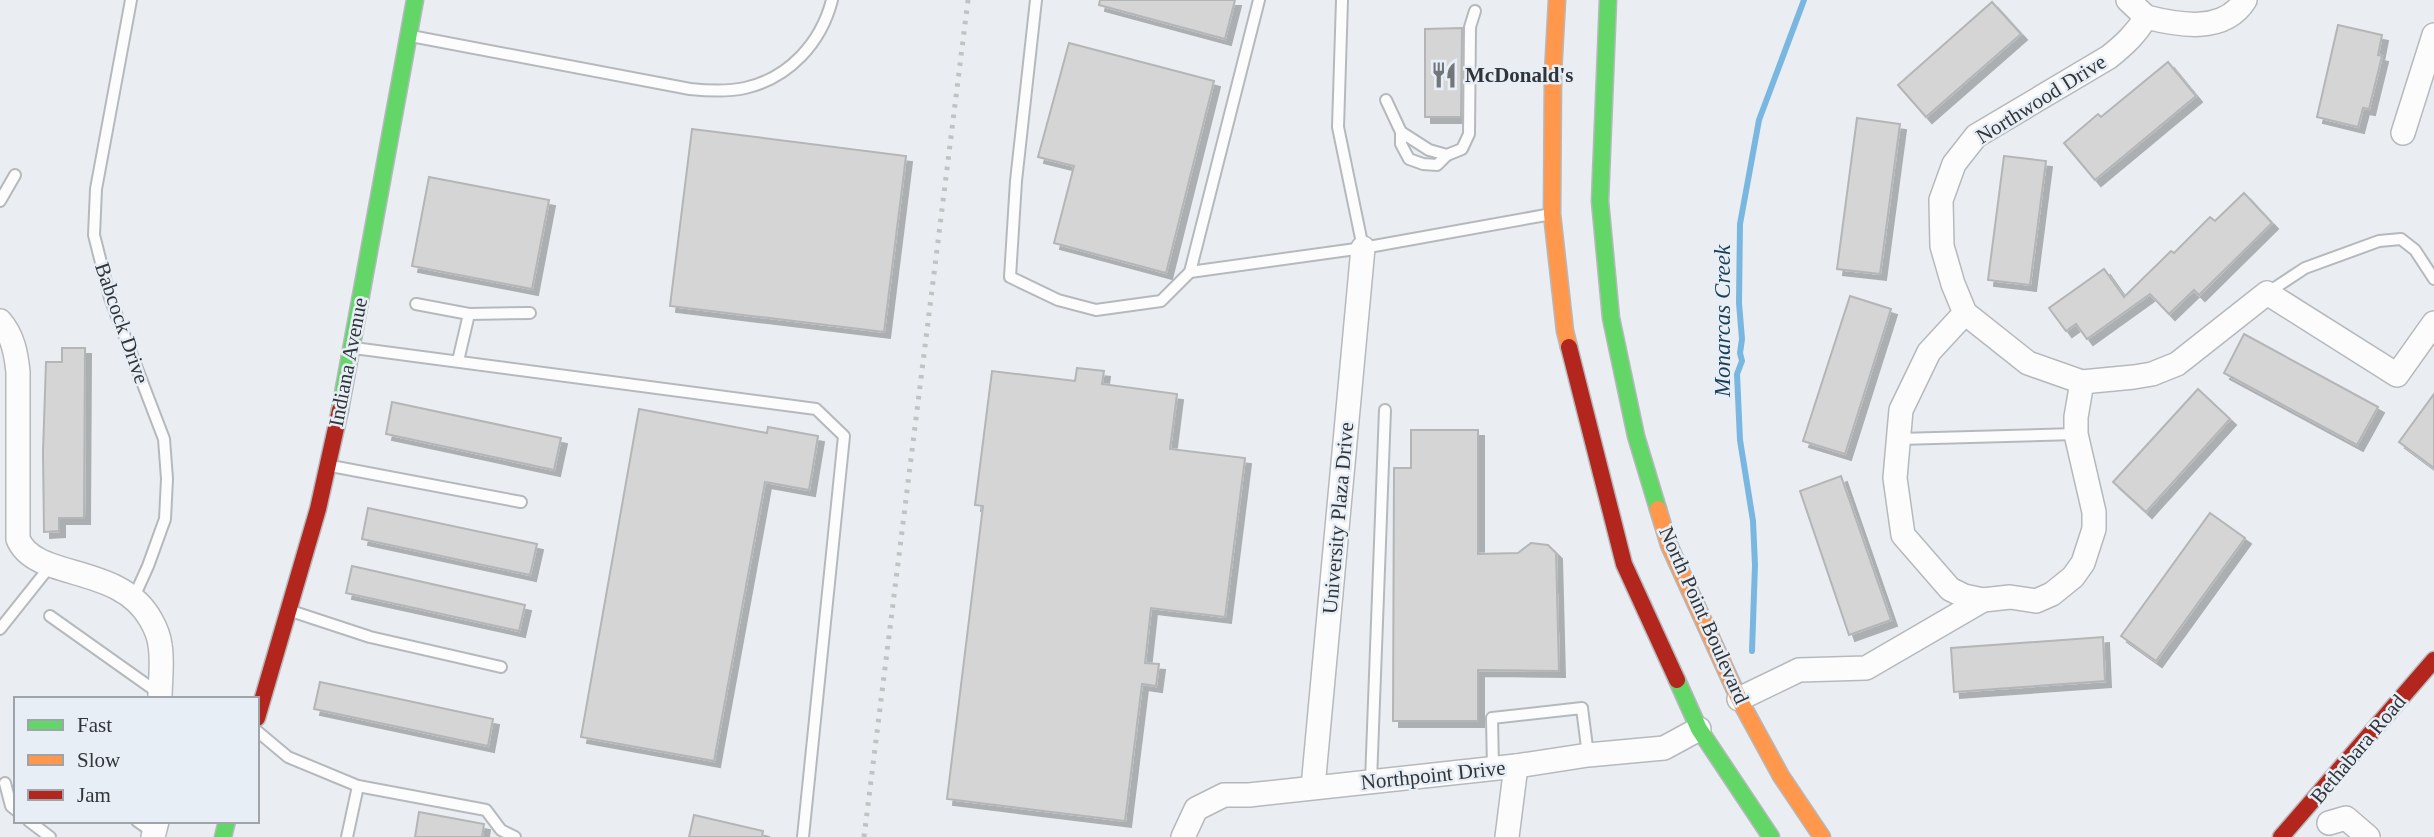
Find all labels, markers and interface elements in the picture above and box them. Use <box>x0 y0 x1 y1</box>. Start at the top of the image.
street label: Northwood Drive <box>1972 49 2110 149</box>
restaurant icon: McDonald's <box>1429 60 1459 90</box>
place label: McDonald's <box>1465 63 1574 87</box>
water label: Monarcas Creek <box>1710 244 1735 398</box>
street label: Babcock Drive <box>90 259 154 387</box>
street label: Indiana Avenue <box>324 296 372 428</box>
street label: University Plaza Drive <box>1318 421 1358 615</box>
street label: North Point Boulevard <box>1654 523 1754 708</box>
street label: Bethabara Road <box>2306 689 2411 808</box>
legend <box>14 697 259 823</box>
text: Fast <box>77 713 112 737</box>
text: Slow <box>77 748 121 772</box>
street label: Northpoint Drive <box>1360 755 1506 795</box>
text: Jam <box>77 783 111 807</box>

